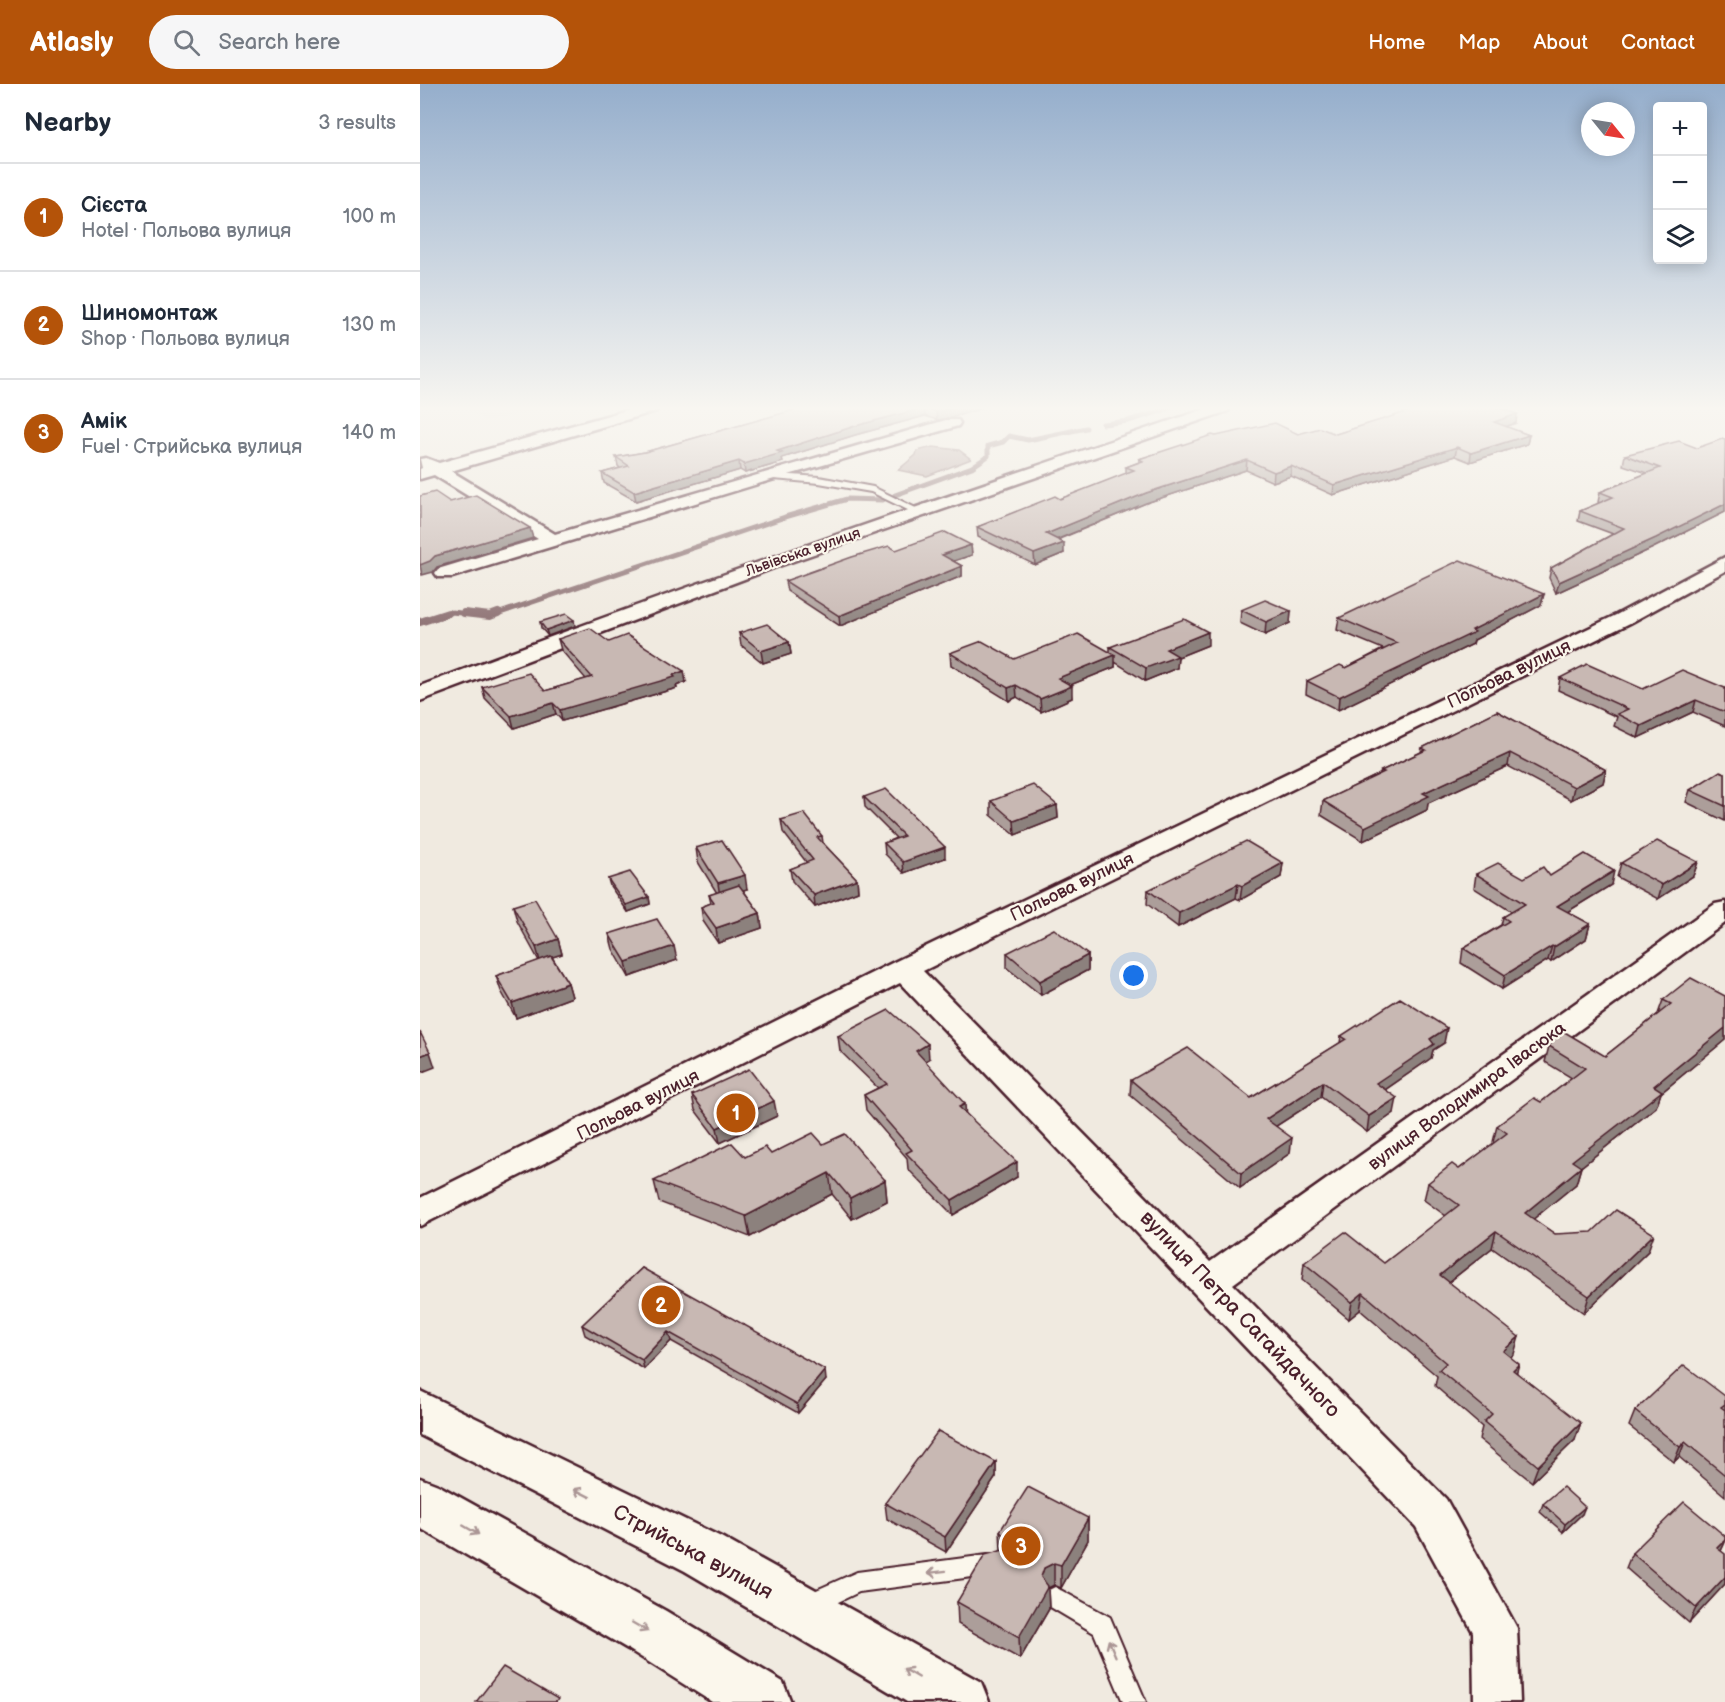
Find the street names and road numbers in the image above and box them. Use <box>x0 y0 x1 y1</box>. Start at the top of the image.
street label: Львівська вулиця <box>742 523 863 581</box>
street label: Польова вулиця <box>1444 635 1574 713</box>
street label: Польова вулиця <box>1007 848 1137 926</box>
street label: вулиця Володимира Івасюка <box>1364 1017 1570 1175</box>
street label: Польова вулиця <box>573 1065 703 1145</box>
street label: вулиця Петра Сагайдачного <box>1135 1206 1345 1422</box>
street label: Стрийська вулиця <box>609 1499 777 1605</box>

